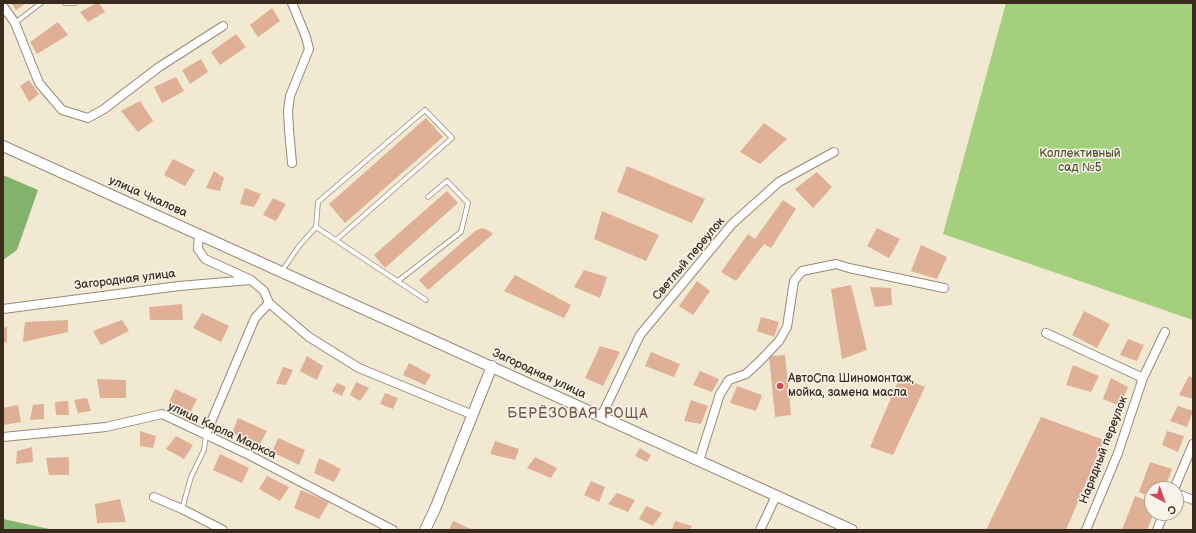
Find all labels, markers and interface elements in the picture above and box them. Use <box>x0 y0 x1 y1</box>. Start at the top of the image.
park label: Коллективный сад №5 <box>1039 147 1121 175</box>
street label: улица Чкалова <box>107 173 189 221</box>
street label: Светлый переулок <box>650 214 728 304</box>
street label: Загородная улица <box>74 267 176 293</box>
street label: Загородная улица <box>490 346 588 402</box>
place label: АвтоСпа Шиномонтаж, мойка, замена масла <box>788 372 914 400</box>
marker: АвтоСпа Шиномонтаж, мойка, замена масла <box>775 381 785 391</box>
street label: Нарядный переулок <box>1077 394 1131 506</box>
street label: улица Карла Маркса <box>165 400 279 462</box>
district label: БЕРЁЗОВАЯ РОЩА <box>507 406 649 422</box>
north arrow <box>1144 481 1184 521</box>
text: С <box>1164 502 1179 517</box>

